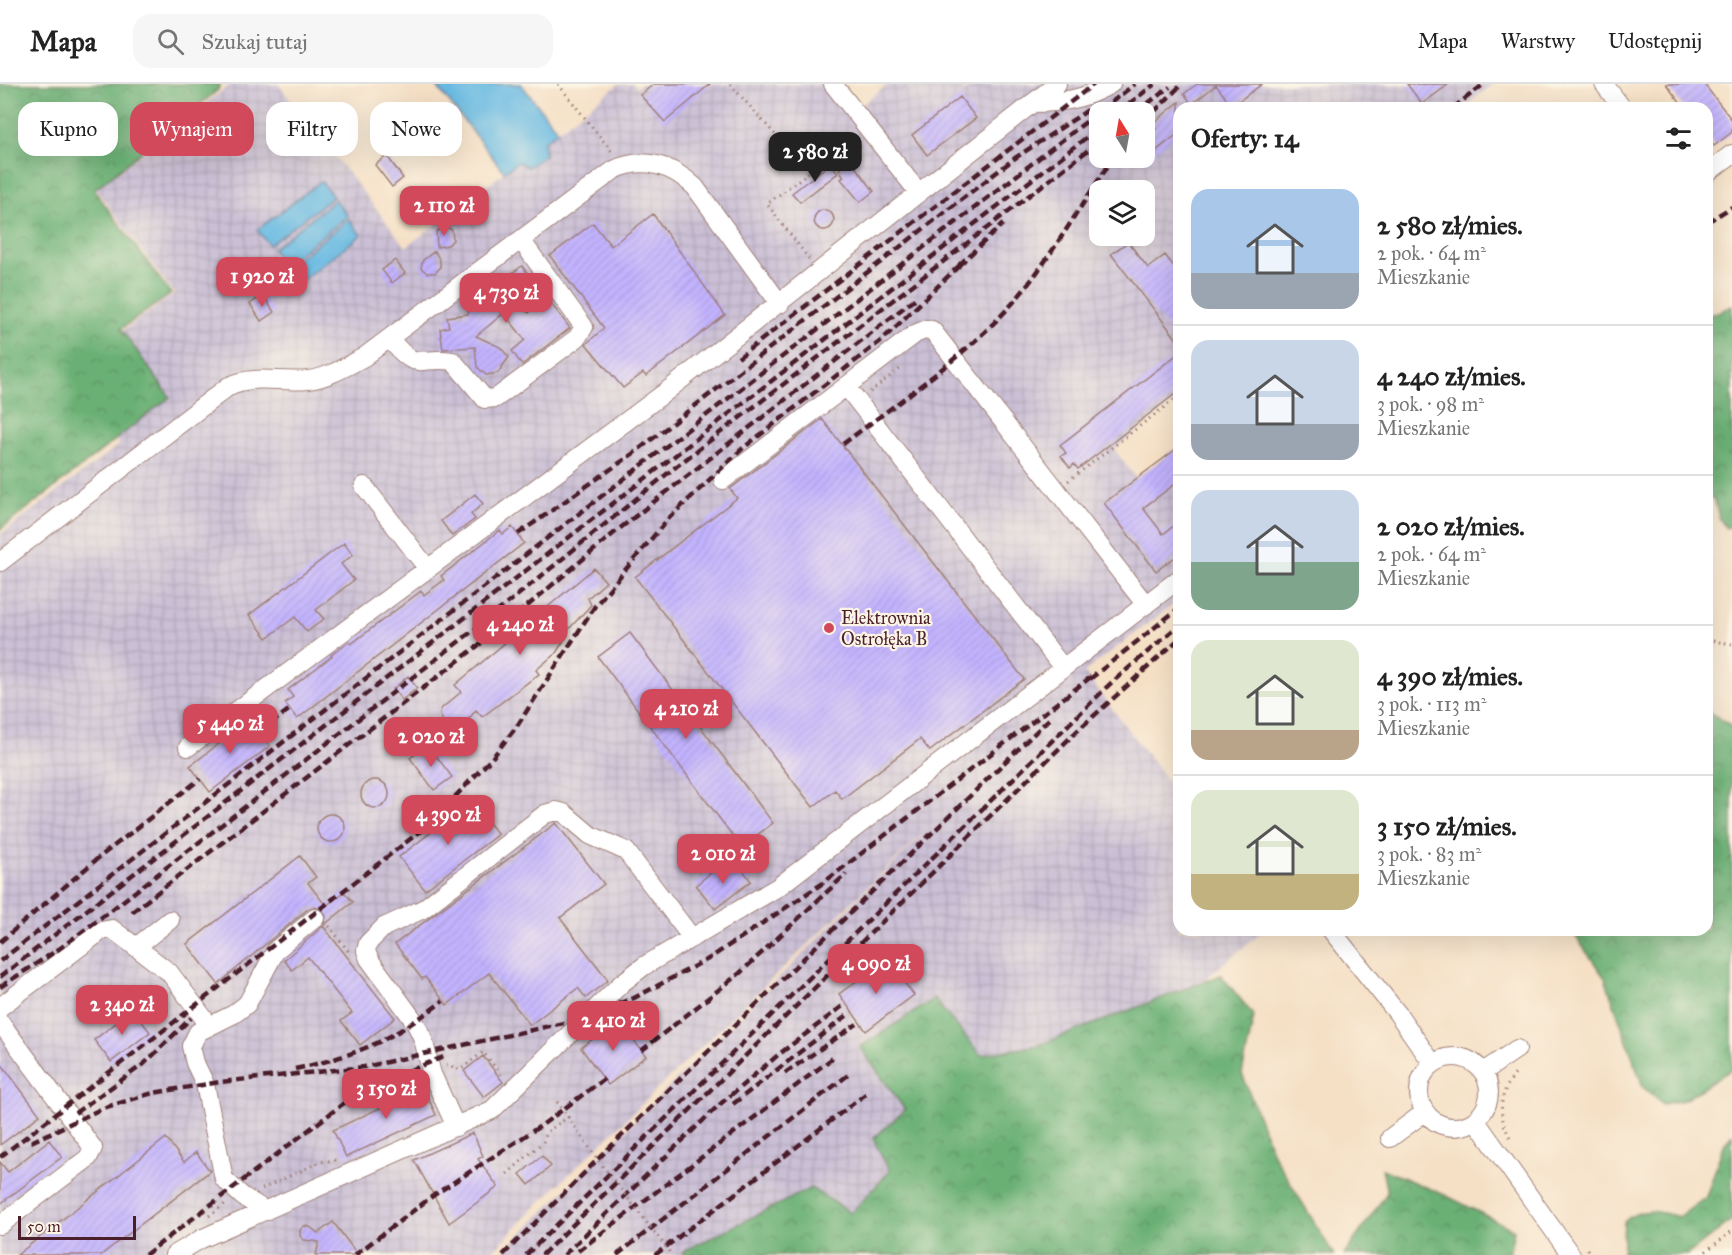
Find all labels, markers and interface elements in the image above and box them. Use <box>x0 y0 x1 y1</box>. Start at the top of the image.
search box <box>133 14 553 68</box>
text: Mapa <box>30 24 97 59</box>
icon: search <box>154 25 187 58</box>
text: Szukaj tutaj <box>202 28 308 55</box>
text: Mapa <box>1418 28 1468 54</box>
text: Warstwy <box>1501 28 1575 54</box>
text: Udostępnij <box>1608 28 1702 54</box>
chip: Kupno <box>18 102 118 156</box>
chip: Wynajem <box>130 102 254 156</box>
chip: Filtry <box>266 102 358 156</box>
chip: Nowe <box>370 102 462 156</box>
north arrow <box>1089 102 1155 168</box>
map controls <box>1089 102 1155 246</box>
text: Oferty: 14 <box>1191 122 1299 154</box>
icon: filters <box>1662 122 1695 155</box>
pin: 2 580 zł <box>753 132 877 183</box>
text: 2 580 zł <box>783 139 847 163</box>
button: layers <box>1089 180 1155 246</box>
pin: 2 110 zł <box>382 186 506 237</box>
text: 2 110 zł <box>414 193 474 217</box>
text: 2 580 zł/mies. <box>1377 209 1523 241</box>
icon: home <box>1239 213 1311 285</box>
text: 2 pok. · 64 m² <box>1377 241 1486 265</box>
pin: 1 920 zł <box>200 257 324 308</box>
text: 1 920 zł <box>230 264 294 288</box>
text: Mieszkanie <box>1377 265 1470 289</box>
pin: 4 730 zł <box>444 273 568 324</box>
text: 4 730 zł <box>474 280 538 304</box>
text: 4 240 zł/mies. <box>1377 360 1526 392</box>
icon: home <box>1239 364 1311 436</box>
text: 3 pok. · 98 m² <box>1377 392 1484 416</box>
text: Mieszkanie <box>1377 416 1470 440</box>
text: 2 020 zł/mies. <box>1377 510 1525 542</box>
icon: home <box>1239 514 1311 586</box>
text: 2 pok. · 64 m² <box>1377 542 1486 566</box>
text: Mieszkanie <box>1377 566 1470 590</box>
pin: 4 240 zł <box>458 605 582 656</box>
place label: Elektrownia Ostrołęka B <box>841 607 931 650</box>
text: 4 240 zł <box>486 612 554 636</box>
marker: Elektrownia Ostrołęka B <box>822 621 836 635</box>
text: 4 390 zł/mies. <box>1377 660 1523 692</box>
icon: home <box>1239 664 1311 736</box>
pin: 4 210 zł <box>624 689 748 740</box>
text: 3 pok. · 113 m² <box>1377 692 1487 716</box>
text: 4 210 zł <box>654 696 718 720</box>
pin: 5 440 zł <box>168 704 292 755</box>
text: 5 440 zł <box>197 711 263 735</box>
text: Mieszkanie <box>1377 716 1470 740</box>
pin: 2 020 zł <box>369 717 493 768</box>
text: 2 020 zł <box>398 724 464 748</box>
pin: 4 390 zł <box>386 795 510 846</box>
text: 4 390 zł <box>416 802 480 826</box>
text: 3 150 zł/mies. <box>1377 810 1517 842</box>
icon: home <box>1239 814 1311 886</box>
pin: 2 010 zł <box>661 834 785 885</box>
text: 2 010 zł <box>691 841 755 865</box>
text: 3 pok. · 83 m² <box>1377 842 1481 866</box>
text: Mieszkanie <box>1377 866 1470 890</box>
pin: 4 090 zł <box>814 944 938 995</box>
text: 4 090 zł <box>842 951 910 975</box>
pin: 2 340 zł <box>60 985 184 1036</box>
text: 2 340 zł <box>90 992 154 1016</box>
pin: 2 410 zł <box>551 1001 675 1052</box>
text: 2 410 zł <box>581 1008 645 1032</box>
pin: 3 150 zł <box>324 1069 448 1120</box>
text: 3 150 zł <box>356 1076 416 1100</box>
scale bar <box>18 1213 136 1240</box>
text: 50 m <box>27 1217 61 1236</box>

